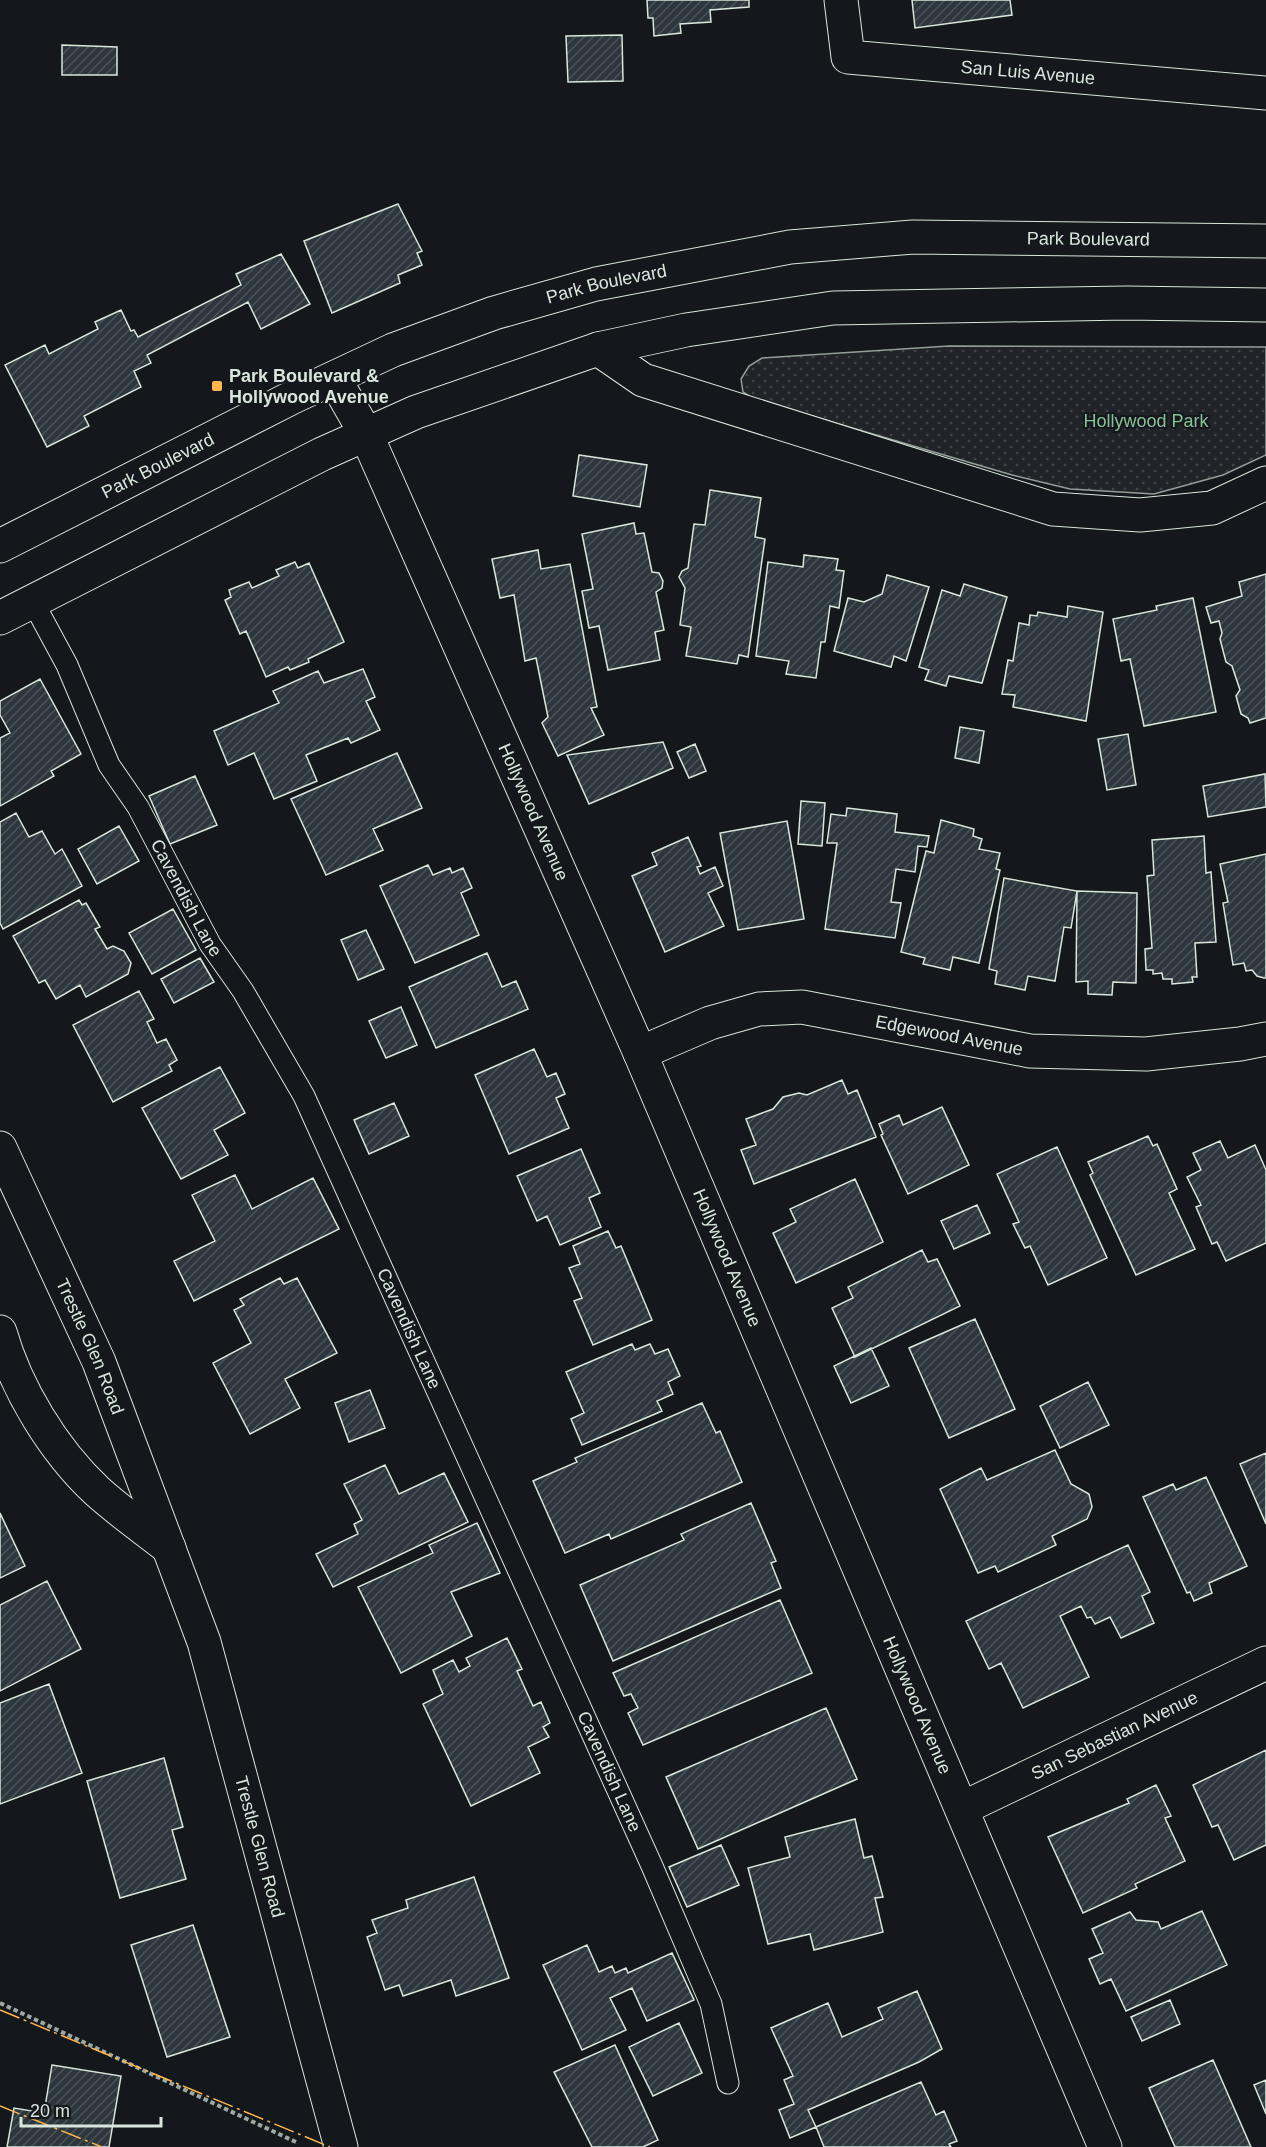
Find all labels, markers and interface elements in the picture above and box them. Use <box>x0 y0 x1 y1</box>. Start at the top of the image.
street label: San Luis Avenue <box>960 57 1096 88</box>
street label: Park Boulevard <box>1027 228 1150 250</box>
street label: Park Boulevard <box>544 261 668 308</box>
place label: Park Boulevard & Hollywood Avenue <box>229 366 389 407</box>
marker: Park Boulevard & Hollywood Avenue <box>210 379 224 393</box>
park label: Hollywood Park <box>1083 411 1210 431</box>
street label: Park Boulevard <box>98 429 217 503</box>
street label: Hollywood Avenue <box>494 740 572 884</box>
street label: Cavendish Lane <box>147 836 226 961</box>
street label: Edgewood Avenue <box>874 1011 1025 1059</box>
street label: Hollywood Avenue <box>689 1186 765 1330</box>
street label: Cavendish Lane <box>373 1265 445 1392</box>
street label: Trestle Glen Road <box>52 1276 128 1417</box>
street label: Hollywood Avenue <box>879 1633 955 1777</box>
street label: San Sebastian Avenue <box>1028 1687 1201 1784</box>
street label: Cavendish Lane <box>573 1708 645 1835</box>
street label: Trestle Glen Road <box>231 1774 288 1920</box>
scale bar <box>21 2090 160 2128</box>
text: 20 m <box>30 2101 70 2121</box>

